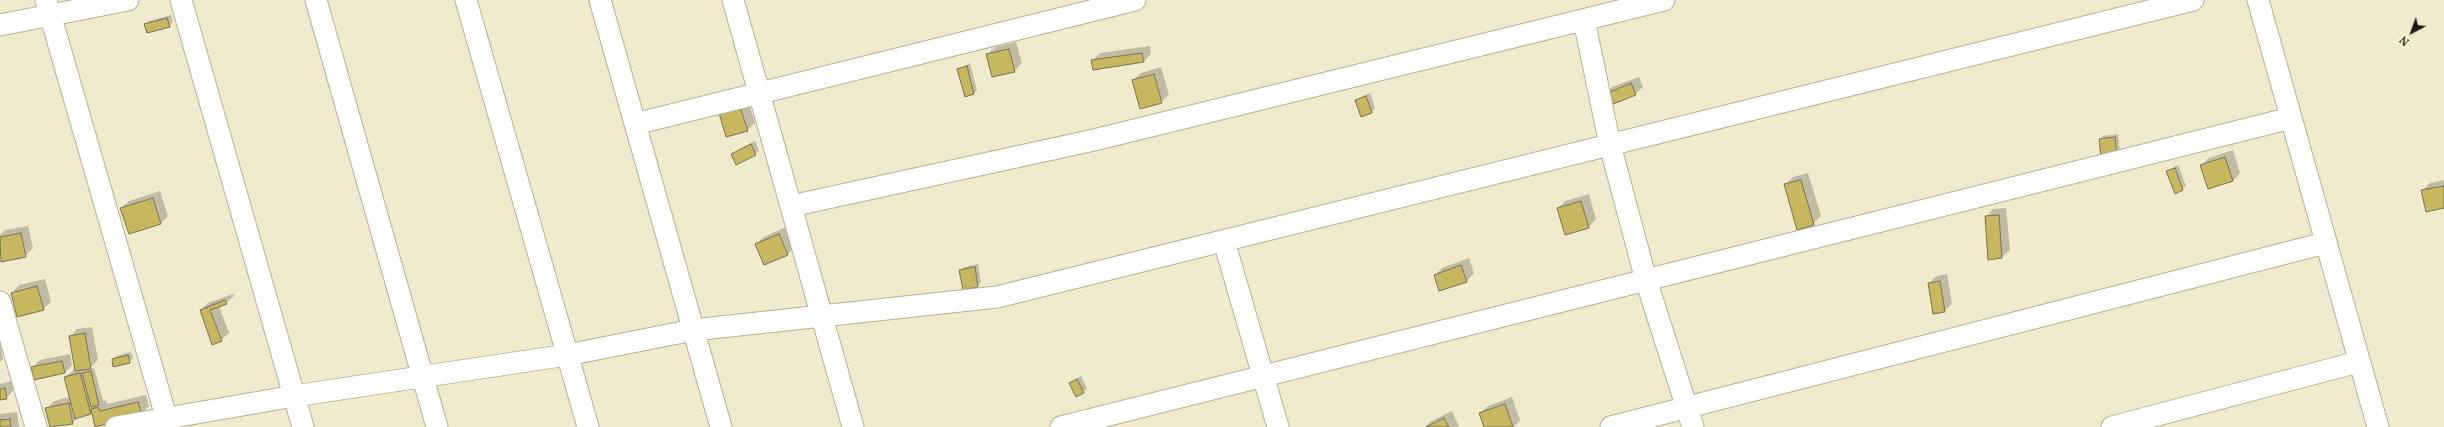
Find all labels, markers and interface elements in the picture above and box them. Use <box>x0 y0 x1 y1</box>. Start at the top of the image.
north arrow <box>2392 12 2432 52</box>
text: N <box>2396 33 2412 49</box>

